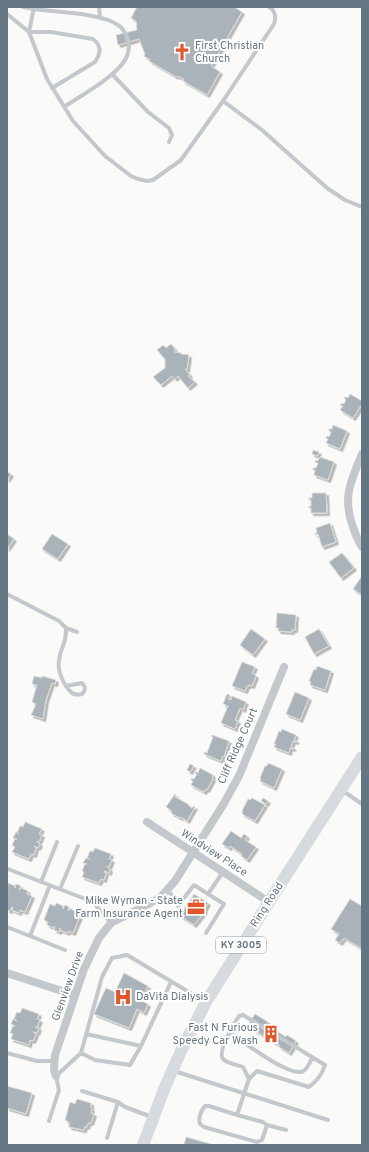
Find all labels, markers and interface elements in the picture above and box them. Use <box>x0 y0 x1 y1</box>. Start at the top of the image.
place label: First Christian Church <box>195 39 264 66</box>
church icon: First Christian Church <box>172 42 192 62</box>
street label: Cliff Ridge Court <box>215 706 261 786</box>
street label: Windview Place <box>178 826 250 880</box>
street label: Ring Road <box>247 880 287 930</box>
place label: Mike Wyman - State Farm Insurance Agent <box>75 894 183 921</box>
office icon: Mike Wyman - State Farm Insurance Agent <box>186 897 206 917</box>
road number: KY 3005 <box>216 937 266 953</box>
street label: Glenview Drive <box>49 949 87 1023</box>
hospital icon: DaVita Dialysis <box>113 987 133 1007</box>
place label: DaVita Dialysis <box>136 990 209 1004</box>
place label: Fast N Furious Speedy Car Wash <box>172 1021 258 1048</box>
building icon: Fast N Furious Speedy Car Wash <box>261 1024 281 1044</box>

